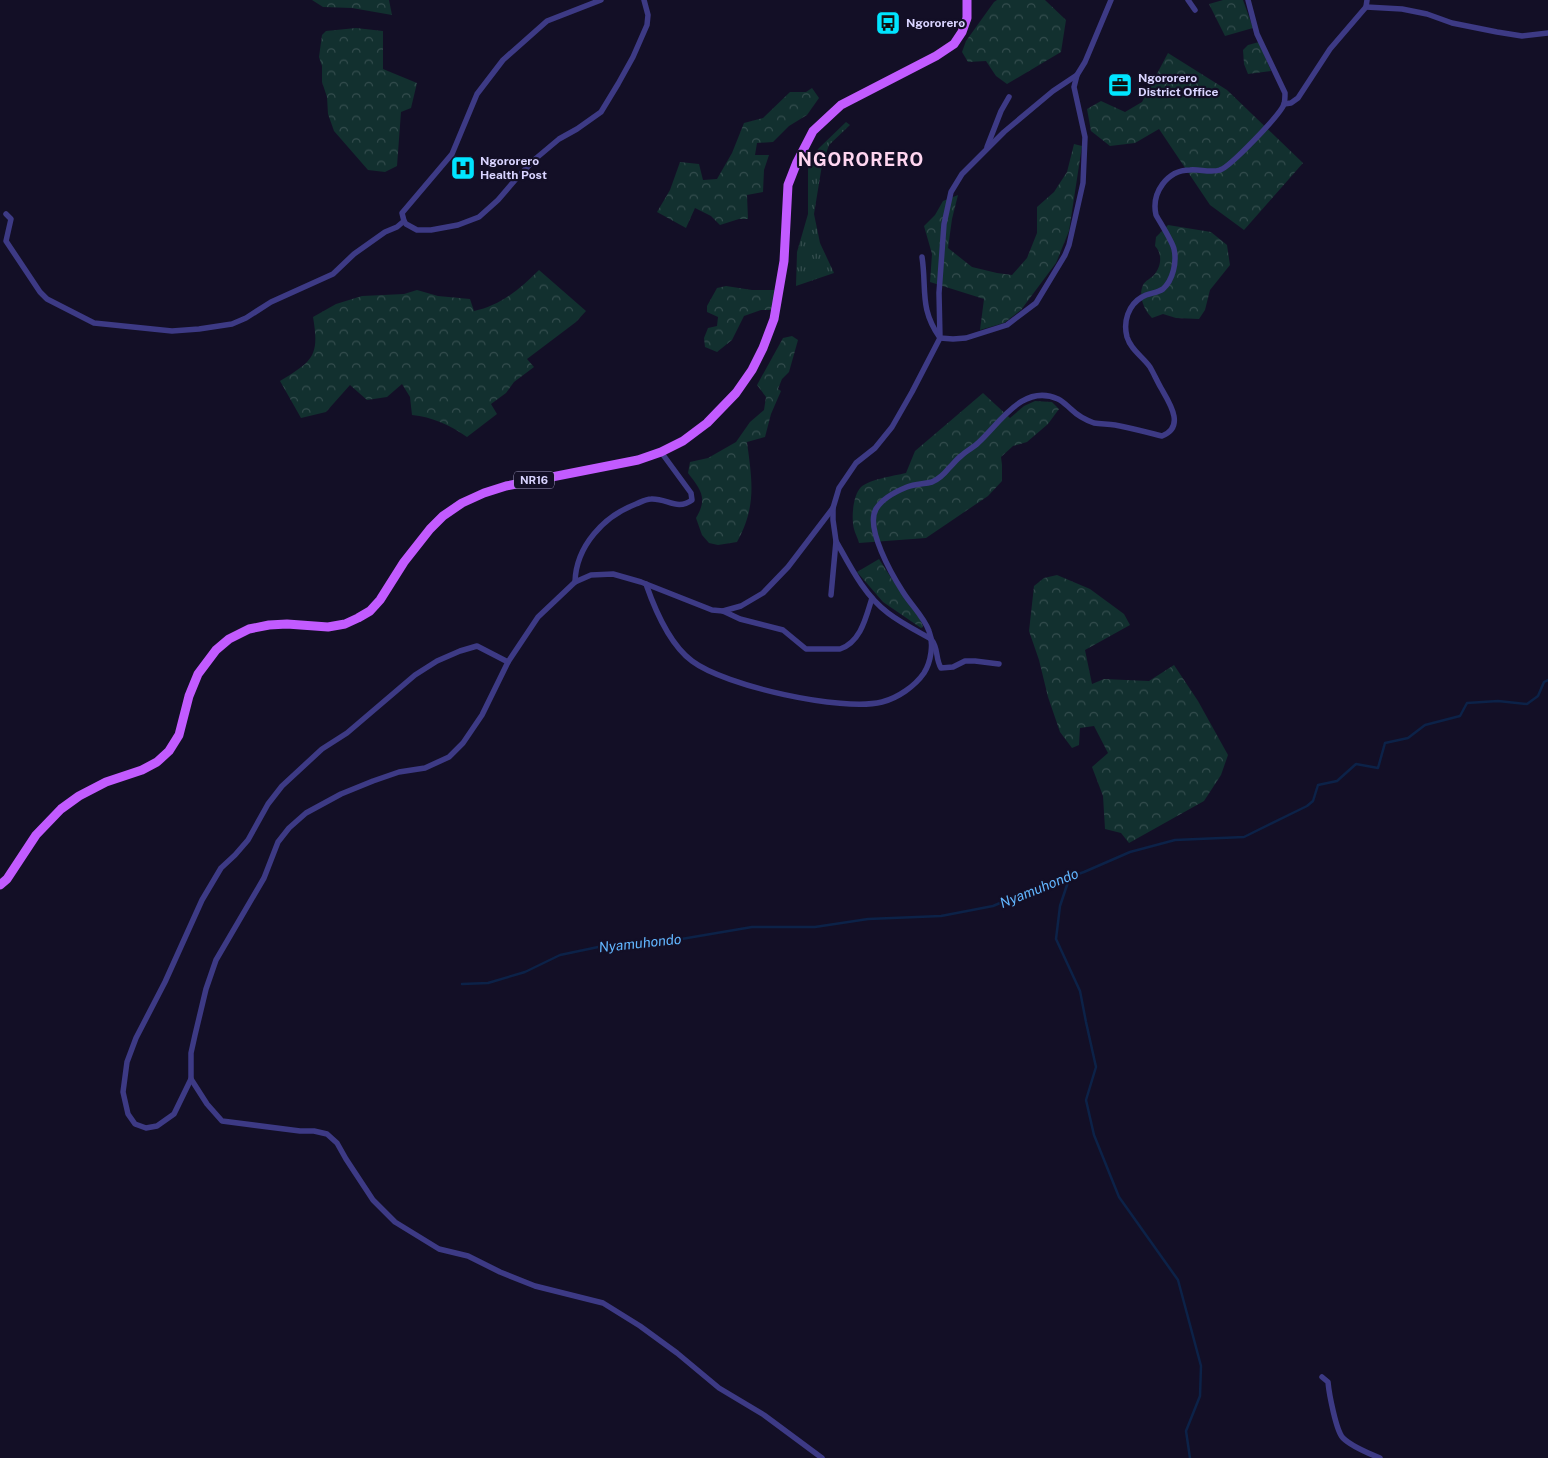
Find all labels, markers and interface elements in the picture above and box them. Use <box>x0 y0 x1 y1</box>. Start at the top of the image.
bus stop icon: Ngororero <box>875 10 901 36</box>
place label: Ngororero <box>906 16 965 30</box>
place label: Ngororero District Office <box>1138 71 1219 99</box>
office icon: Ngororero District Office <box>1107 72 1133 98</box>
district label: NGORORERO <box>798 149 924 170</box>
place label: Ngororero Health Post <box>480 154 547 182</box>
hospital icon: Ngororero Health Post <box>450 155 476 181</box>
road number: NR16 <box>514 472 554 488</box>
water label: Nyamuhondo <box>997 865 1081 911</box>
water label: Nyamuhondo <box>598 931 683 955</box>

